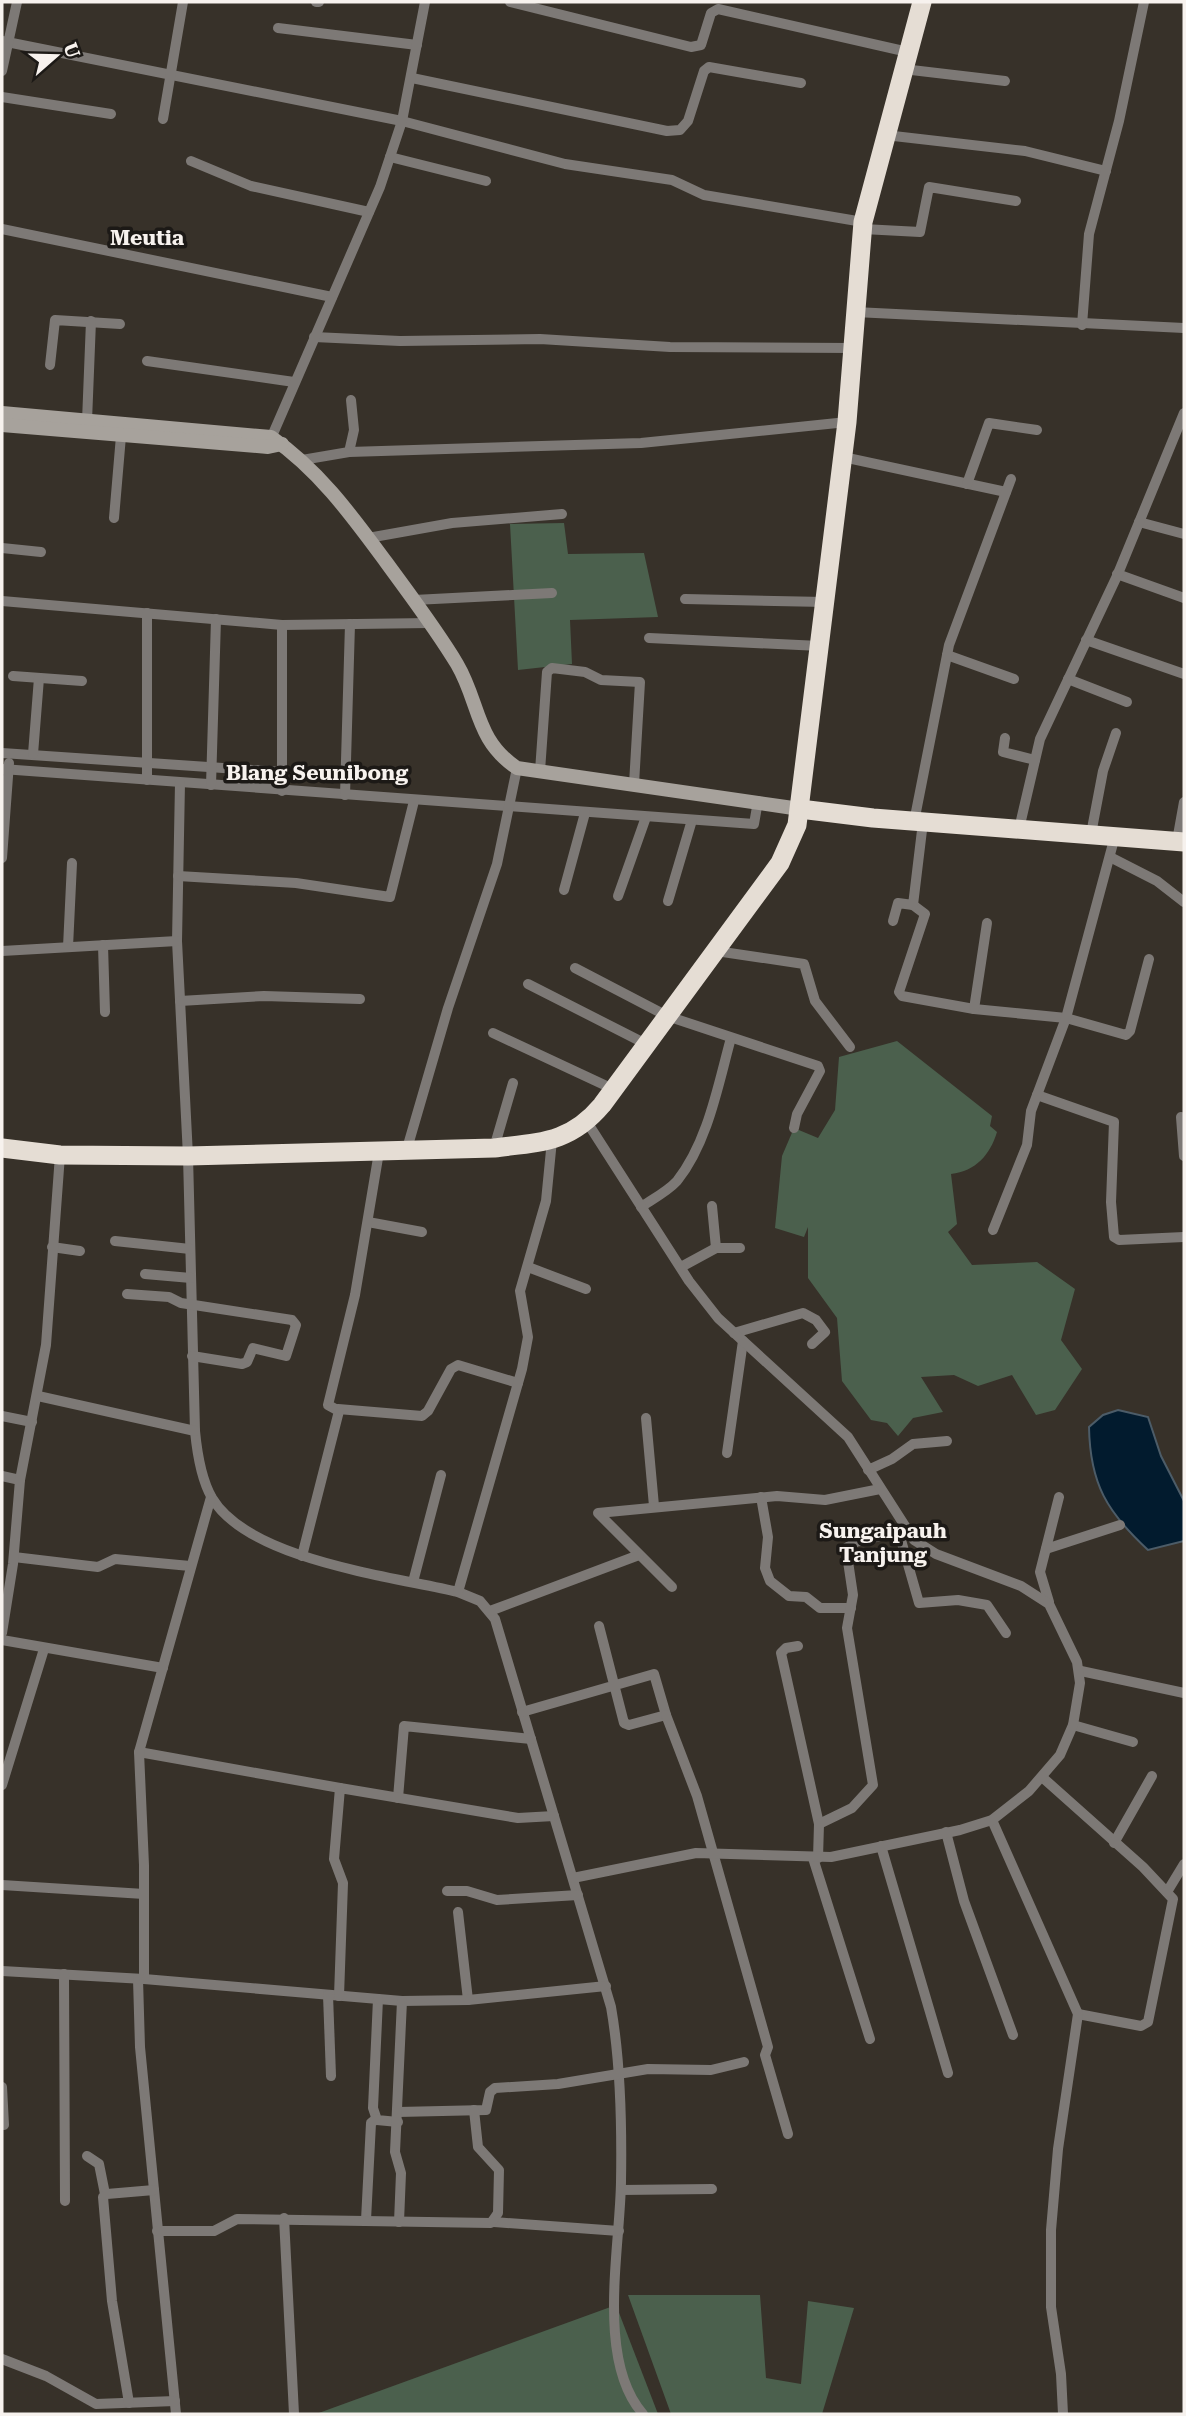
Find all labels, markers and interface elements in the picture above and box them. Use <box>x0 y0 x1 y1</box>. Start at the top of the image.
north arrow <box>21 21 91 91</box>
text: U <box>58 40 85 62</box>
district label: Meutia <box>110 226 185 250</box>
district label: Blang Seunibong <box>226 761 408 785</box>
district label: Sungaipauh Tanjung <box>819 1519 947 1567</box>

